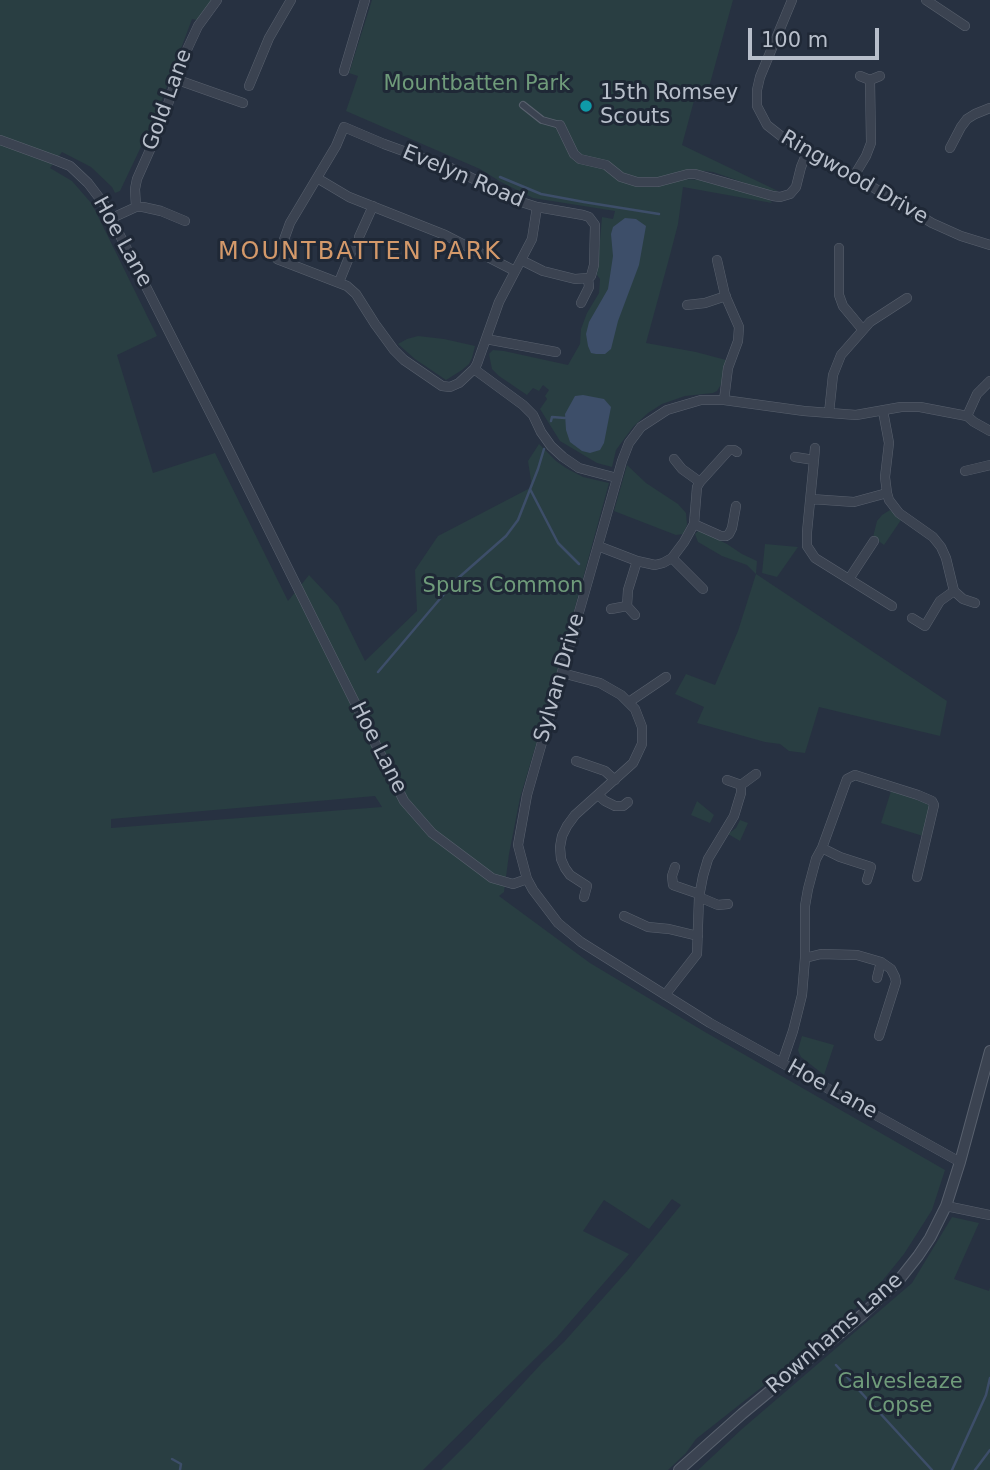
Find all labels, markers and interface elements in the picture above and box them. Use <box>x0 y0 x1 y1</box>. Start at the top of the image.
scale bar <box>752 14 883 58</box>
text: 100 m <box>761 28 828 52</box>
street label: Gold Lane <box>138 46 198 154</box>
park label: Mountbatten Park <box>384 72 570 98</box>
place label: 15th Romsey Scouts <box>600 81 738 131</box>
marker: 15th Romsey Scouts <box>578 98 594 114</box>
street label: Ringwood Drive <box>776 126 932 230</box>
street label: Evelyn Road <box>398 140 528 214</box>
street label: Hoe Lane <box>87 193 157 291</box>
district label: MOUNTBATTEN PARK <box>220 239 500 267</box>
park label: Spurs Common <box>423 574 583 600</box>
street label: Sylvan Drive <box>530 611 590 745</box>
street label: Hoe Lane <box>344 698 412 798</box>
street label: Hoe Lane <box>783 1055 881 1125</box>
street label: Rownhams Lane <box>762 1268 908 1400</box>
park label: Calvesleaze Copse <box>837 1370 963 1420</box>

